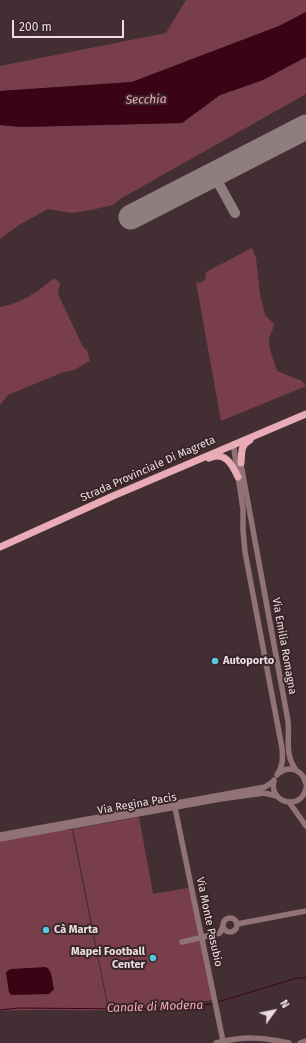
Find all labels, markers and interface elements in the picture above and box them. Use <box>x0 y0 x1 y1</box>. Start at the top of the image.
scale bar <box>14 12 126 38</box>
text: 200 m <box>19 20 52 34</box>
water label: Secchia <box>125 92 167 108</box>
street label: Strada Provinciale Di Magreta <box>79 433 217 505</box>
street label: Via Emilia Romagna <box>269 597 299 695</box>
place label: Autoporto <box>223 654 274 668</box>
marker: Autoporto <box>210 656 220 666</box>
street label: Via Regina Pacis <box>96 791 178 817</box>
street label: Via Monte Pasubio <box>193 876 225 968</box>
place label: Cà Marta <box>54 923 98 937</box>
marker: Cà Marta <box>41 925 51 935</box>
place label: Mapei Football Center <box>71 945 145 971</box>
marker: Mapei Football Center <box>148 953 158 963</box>
north arrow <box>254 991 294 1031</box>
water label: Canale di Modena <box>107 998 203 1016</box>
text: N <box>277 998 292 1011</box>

